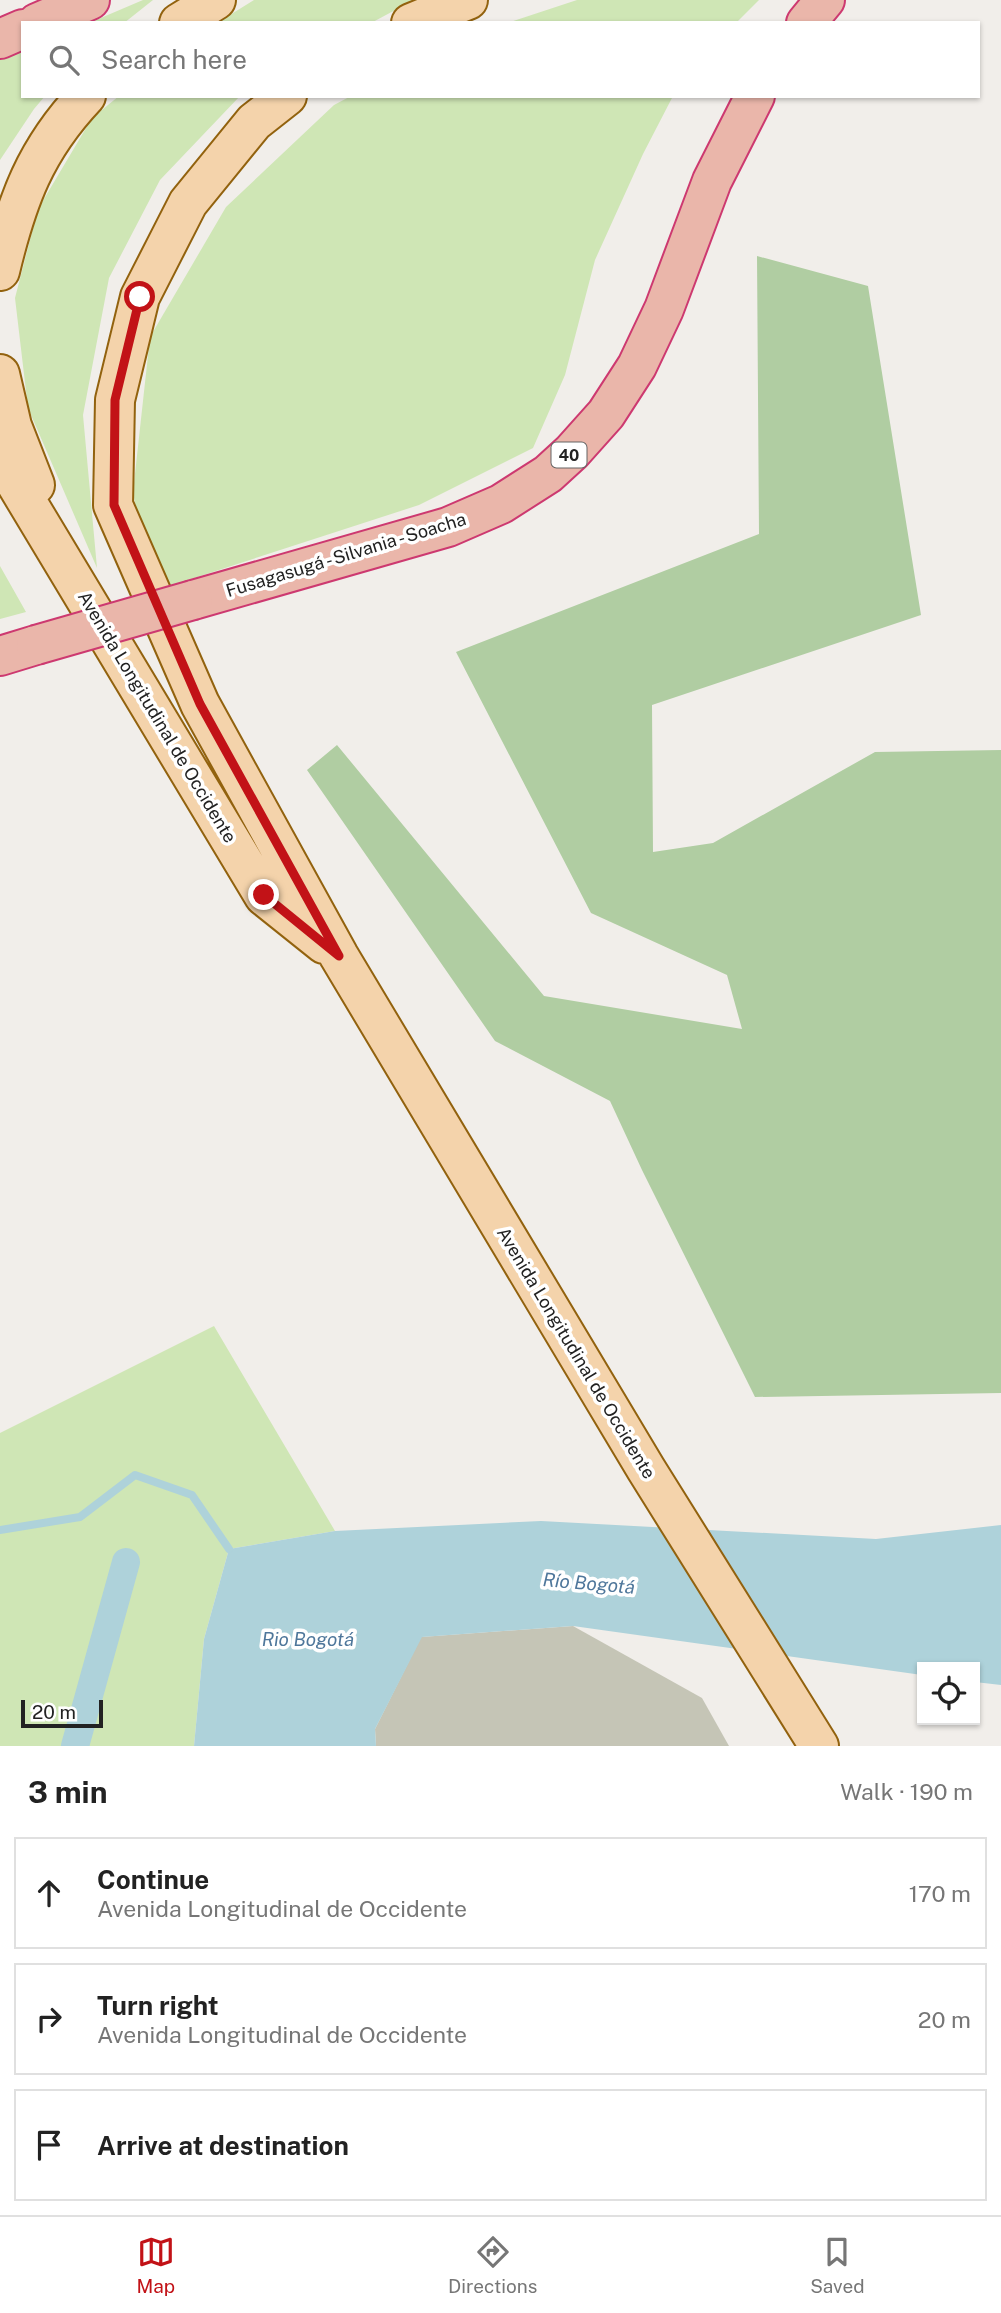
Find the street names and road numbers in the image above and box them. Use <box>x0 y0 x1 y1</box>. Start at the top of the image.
road number: 40 <box>552 442 586 468</box>
street label: Fusagasugá - Silvania - Soacha <box>223 508 468 601</box>
street label: Avenida Longitudinal de Occidente <box>74 587 241 846</box>
street label: Avenida Longitudinal de Occidente <box>493 1223 660 1482</box>

